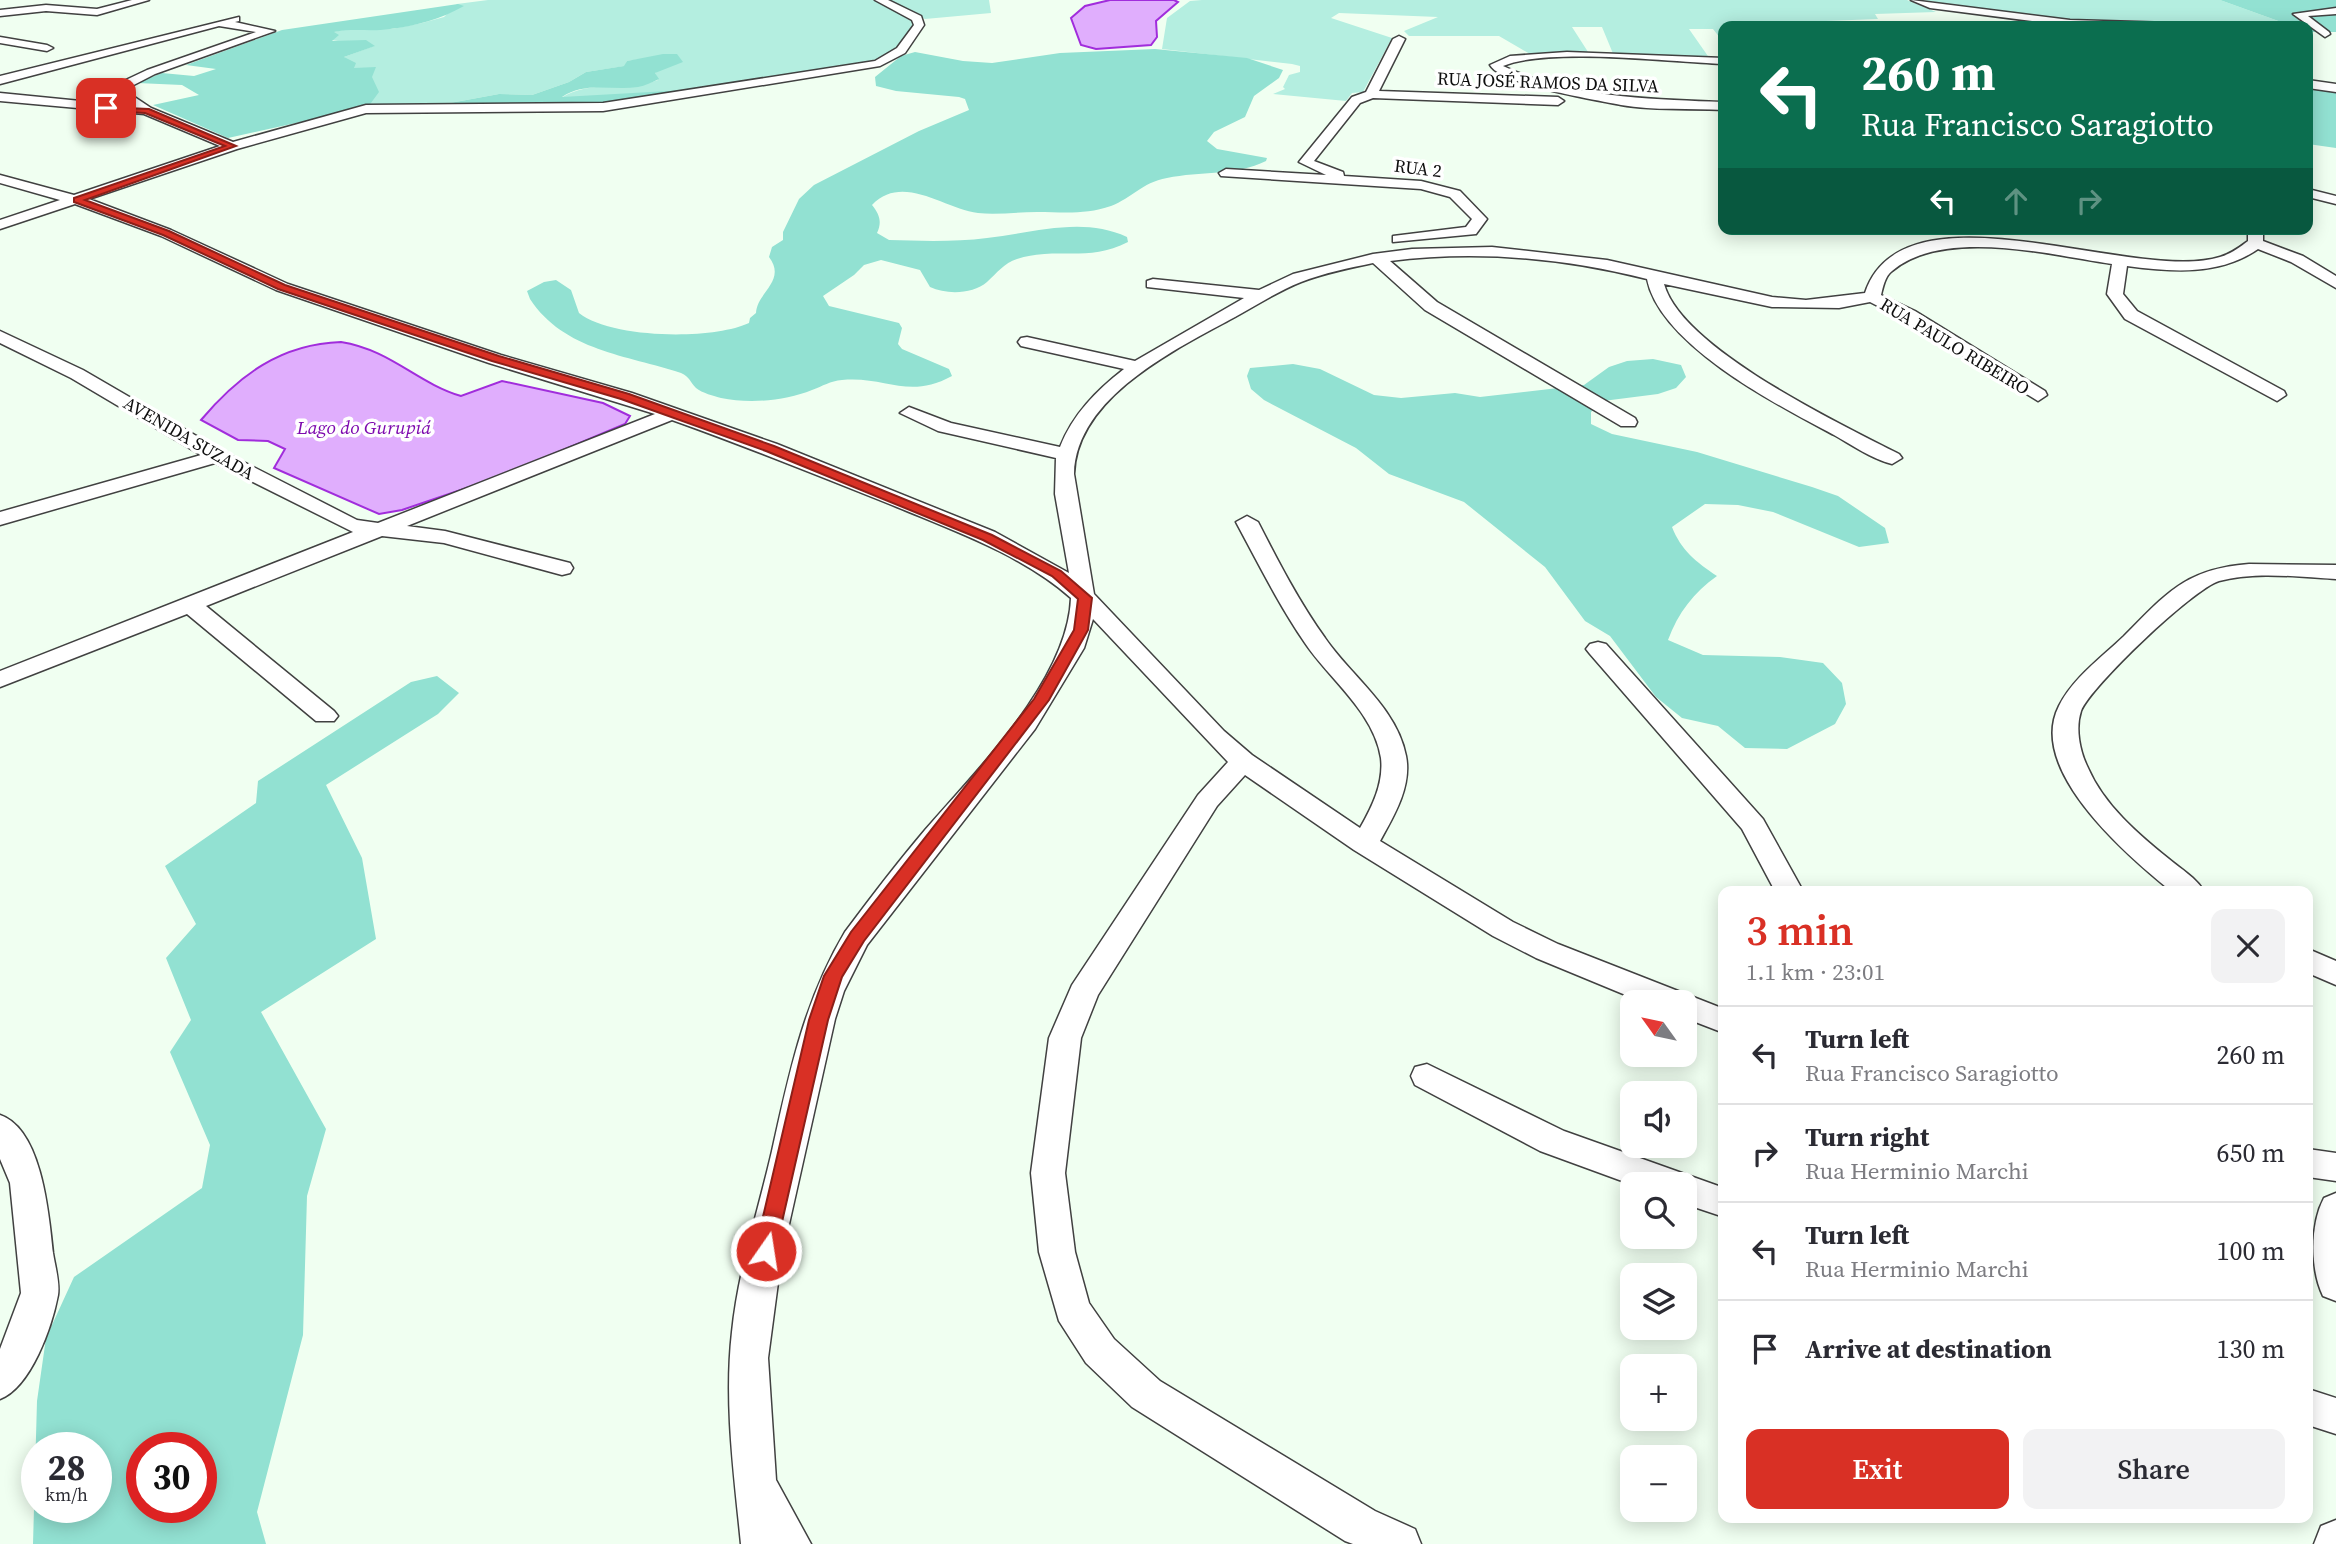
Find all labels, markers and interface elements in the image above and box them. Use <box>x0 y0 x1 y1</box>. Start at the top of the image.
text: 260 m <box>1861 39 1996 106</box>
icon: left <box>1746 49 1837 140</box>
street label: RUA JOSÉ RAMOS DA SILVA <box>1437 66 1659 98</box>
pin <box>76 78 136 138</box>
icon: arrive <box>87 89 125 127</box>
text: Rua Francisco Saragiotto <box>1861 103 2214 147</box>
street label: RUA 2 <box>1393 153 1443 183</box>
icon: left <box>1924 182 1962 220</box>
icon: ahead <box>1997 182 2035 220</box>
icon: right <box>2070 182 2108 220</box>
street label: RUA PAULO RIBEIRO <box>1876 291 2034 401</box>
street label: AVENIDA SUZADA <box>119 390 259 486</box>
water label: Lago do Gurupiá <box>296 414 431 440</box>
text: 3 min <box>1746 901 1854 959</box>
button: close <box>2211 909 2285 983</box>
text: 1.1 km · 23:01 <box>1746 956 1885 988</box>
north arrow <box>1620 990 1698 1068</box>
map controls <box>1620 990 1697 1522</box>
text: Turn left <box>1805 1021 1909 1057</box>
icon: left <box>1746 1036 1784 1074</box>
text: 260 m <box>2217 1037 2285 1073</box>
text: Rua Francisco Saragiotto <box>1805 1057 2059 1089</box>
button: sound <box>1620 1081 1697 1158</box>
text: Turn right <box>1805 1119 1929 1155</box>
icon: right <box>1746 1134 1784 1172</box>
text: 650 m <box>2217 1135 2285 1171</box>
text: Rua Herminio Marchi <box>1805 1155 2029 1187</box>
button: search <box>1620 1172 1697 1249</box>
position arrow <box>729 1214 803 1288</box>
text: Turn left <box>1805 1217 1909 1253</box>
icon: left <box>1746 1232 1784 1270</box>
text: 100 m <box>2217 1233 2285 1269</box>
text: Rua Herminio Marchi <box>1805 1253 2029 1285</box>
button: layers <box>1620 1263 1697 1340</box>
icon: arrive <box>1746 1330 1784 1368</box>
text: Arrive at destination <box>1805 1331 2052 1367</box>
text: 130 m <box>2217 1331 2285 1367</box>
button: + <box>1620 1354 1697 1431</box>
button: Exit <box>1746 1429 2009 1509</box>
button: Share <box>2023 1429 2285 1509</box>
speed limit sign: 30 <box>126 1432 217 1523</box>
text: 28 <box>48 1444 85 1492</box>
button: − <box>1620 1445 1697 1522</box>
text: km/h <box>45 1482 88 1507</box>

